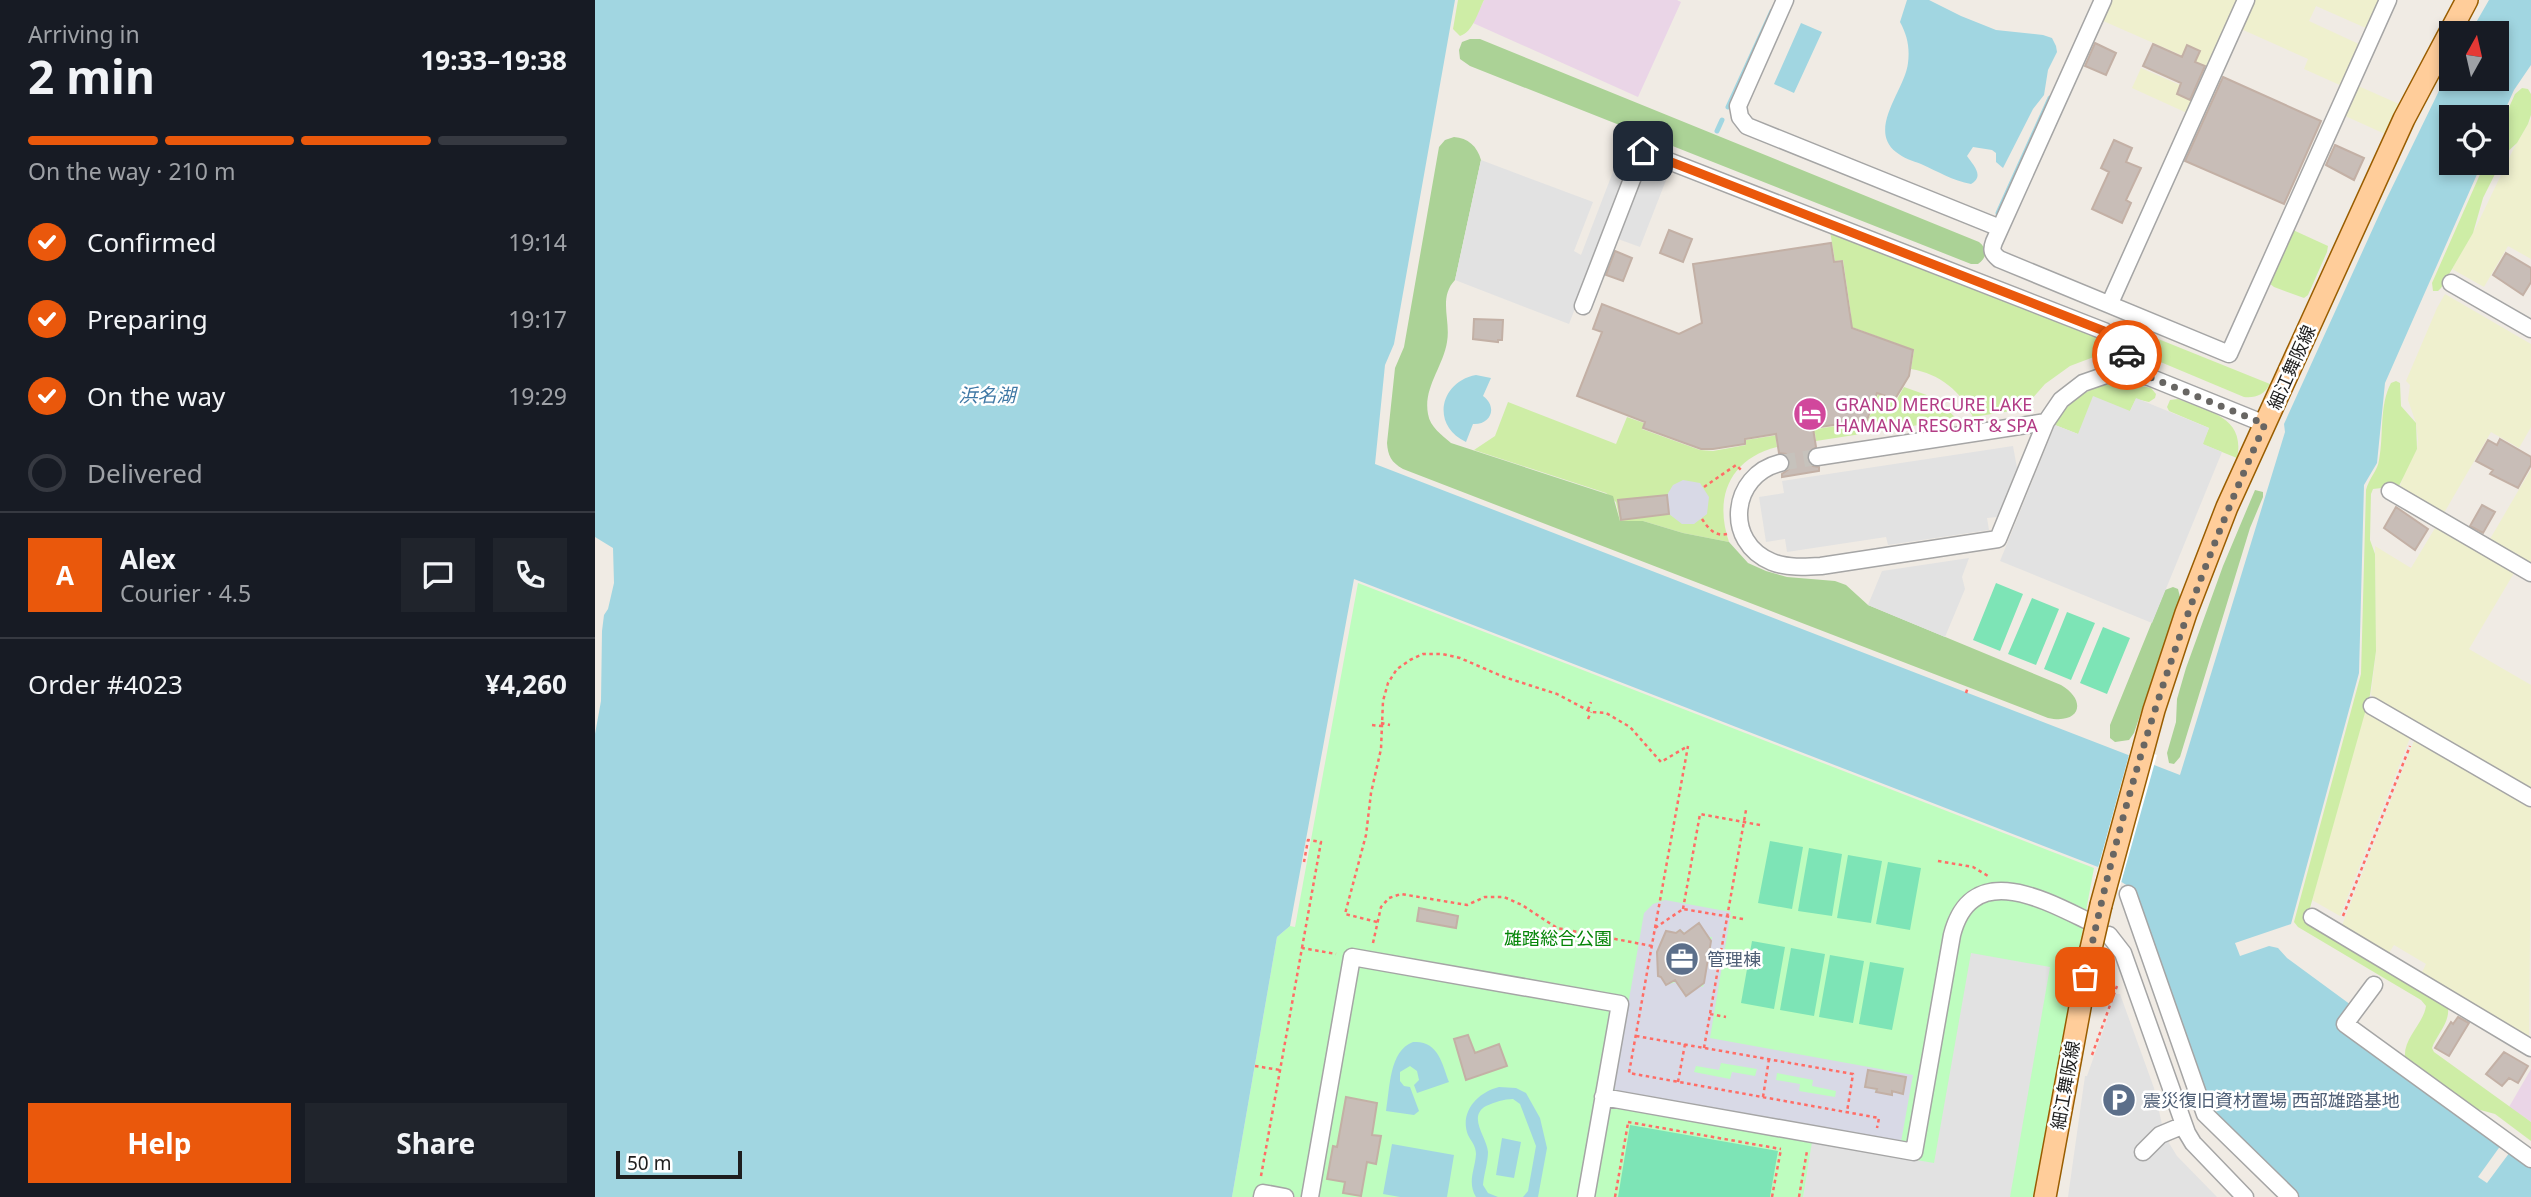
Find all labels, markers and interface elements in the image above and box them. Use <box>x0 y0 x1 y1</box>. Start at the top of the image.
text: Arriving in <box>28 18 140 50</box>
north arrow <box>2439 21 2509 91</box>
map controls <box>2439 21 2509 175</box>
text: 19:33–19:38 <box>420 42 567 78</box>
text: 2 min <box>28 45 155 107</box>
button: locate <box>2439 105 2509 175</box>
pin <box>1613 121 1673 181</box>
icon: home <box>1624 132 1662 170</box>
text: On the way · 210 m <box>28 155 235 187</box>
icon: check <box>28 223 66 261</box>
text: Confirmed <box>87 224 217 260</box>
text: 19:14 <box>508 226 567 258</box>
icon: check <box>28 300 66 338</box>
text: Preparing <box>87 301 208 337</box>
text: 19:17 <box>508 303 567 335</box>
courier <box>2092 320 2162 390</box>
street label: 細江舞阪線 <box>2262 321 2320 413</box>
icon: car <box>2108 336 2146 374</box>
icon: check <box>28 377 66 415</box>
text: On the way <box>87 378 225 414</box>
text: 19:29 <box>508 380 567 412</box>
water label: 浜名湖 <box>958 382 1018 408</box>
place label: GRAND MERCURE LAKE HAMANA RESORT & SPA <box>1835 392 2038 437</box>
hotel icon: GRAND MERCURE LAKE HAMANA RESORT & SPA <box>1791 395 1829 433</box>
text: Delivered <box>87 455 203 491</box>
button: chat <box>401 538 475 612</box>
button: phone <box>493 538 567 612</box>
text: Alex <box>120 541 176 577</box>
text: A <box>56 557 74 593</box>
text: Courier · 4.5 <box>120 577 251 609</box>
text: Order #4023 <box>28 666 183 702</box>
text: ¥4,260 <box>485 666 567 702</box>
park label: 雄踏総合公園 <box>1504 926 1612 950</box>
office icon: 管理棟 <box>1663 940 1701 978</box>
place label: 管理棟 <box>1707 947 1761 971</box>
pin <box>2055 947 2115 1007</box>
icon: bag <box>2066 958 2104 996</box>
street label: 細江舞阪線 <box>2045 1039 2085 1131</box>
parking icon: 震災復旧資材置場 西部雄踏基地 <box>2100 1081 2138 1119</box>
place label: 震災復旧資材置場 西部雄踏基地 <box>2143 1088 2400 1112</box>
button: Help <box>28 1103 291 1183</box>
button: Share <box>305 1103 567 1183</box>
scale bar <box>616 1148 742 1180</box>
text: 50 m <box>627 1150 671 1176</box>

